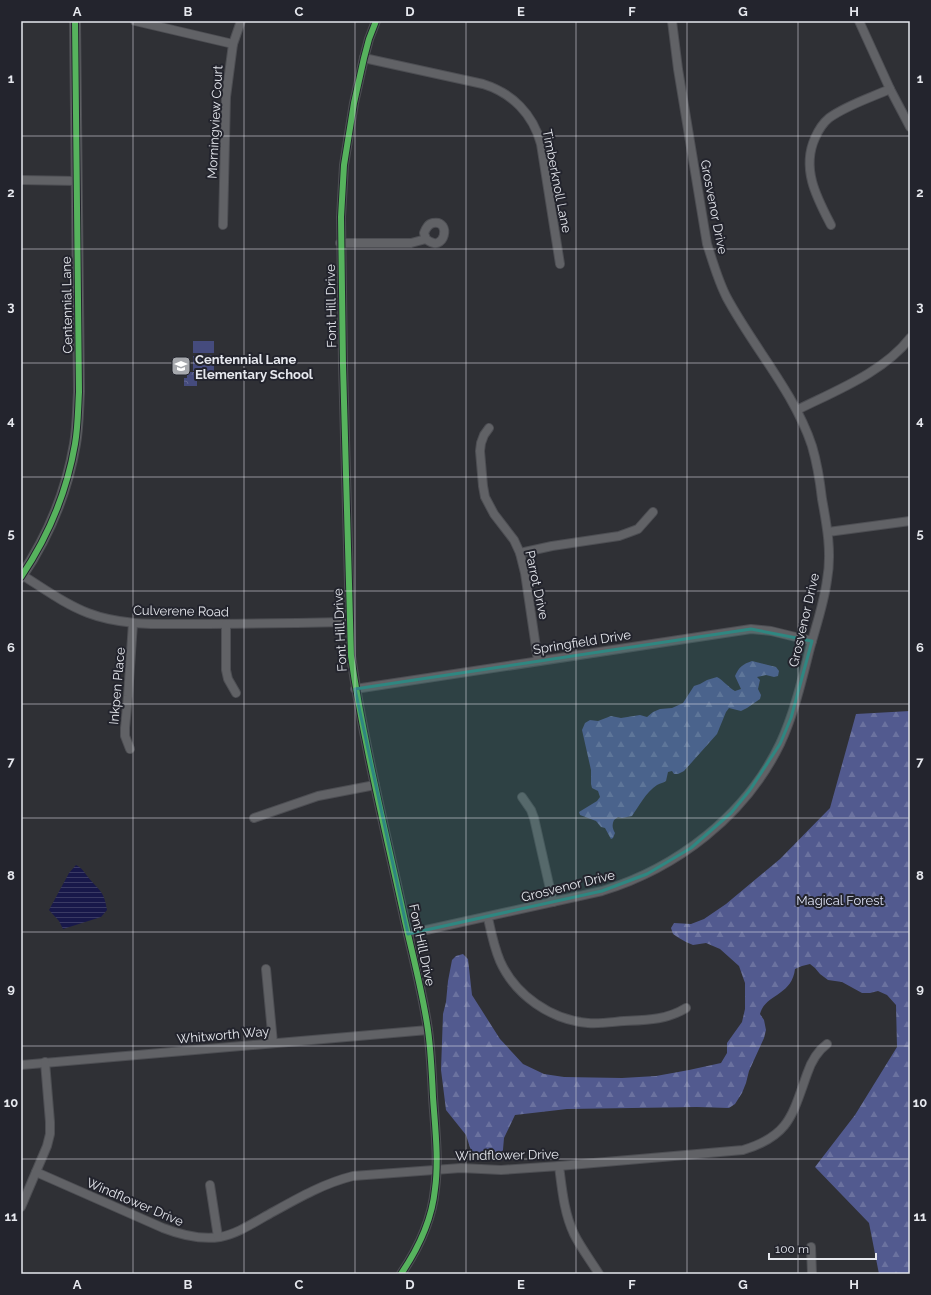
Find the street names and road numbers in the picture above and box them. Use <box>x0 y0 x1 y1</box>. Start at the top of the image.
street label: Morningview Court <box>205 64 225 179</box>
street label: Timberknoll Lane <box>540 128 574 234</box>
street label: Grosvenor Drive <box>697 159 731 256</box>
street label: Centennial Lane <box>59 256 75 354</box>
street label: Font Hill Drive <box>323 264 339 348</box>
street label: Parrot Drive <box>522 549 552 621</box>
street label: Grosvenor Drive <box>786 571 822 668</box>
street label: Font Hill Drive <box>330 588 350 672</box>
street label: Culverene Road <box>133 603 229 619</box>
street label: Springfield Drive <box>532 627 632 657</box>
street label: Inkpen Place <box>106 646 128 725</box>
street label: Grosvenor Drive <box>520 867 617 905</box>
street label: Font Hill Drive <box>406 903 438 988</box>
street label: Whitworth Way <box>176 1023 270 1047</box>
street label: Windflower Drive <box>455 1147 559 1163</box>
street label: Windflower Drive <box>84 1175 186 1229</box>

